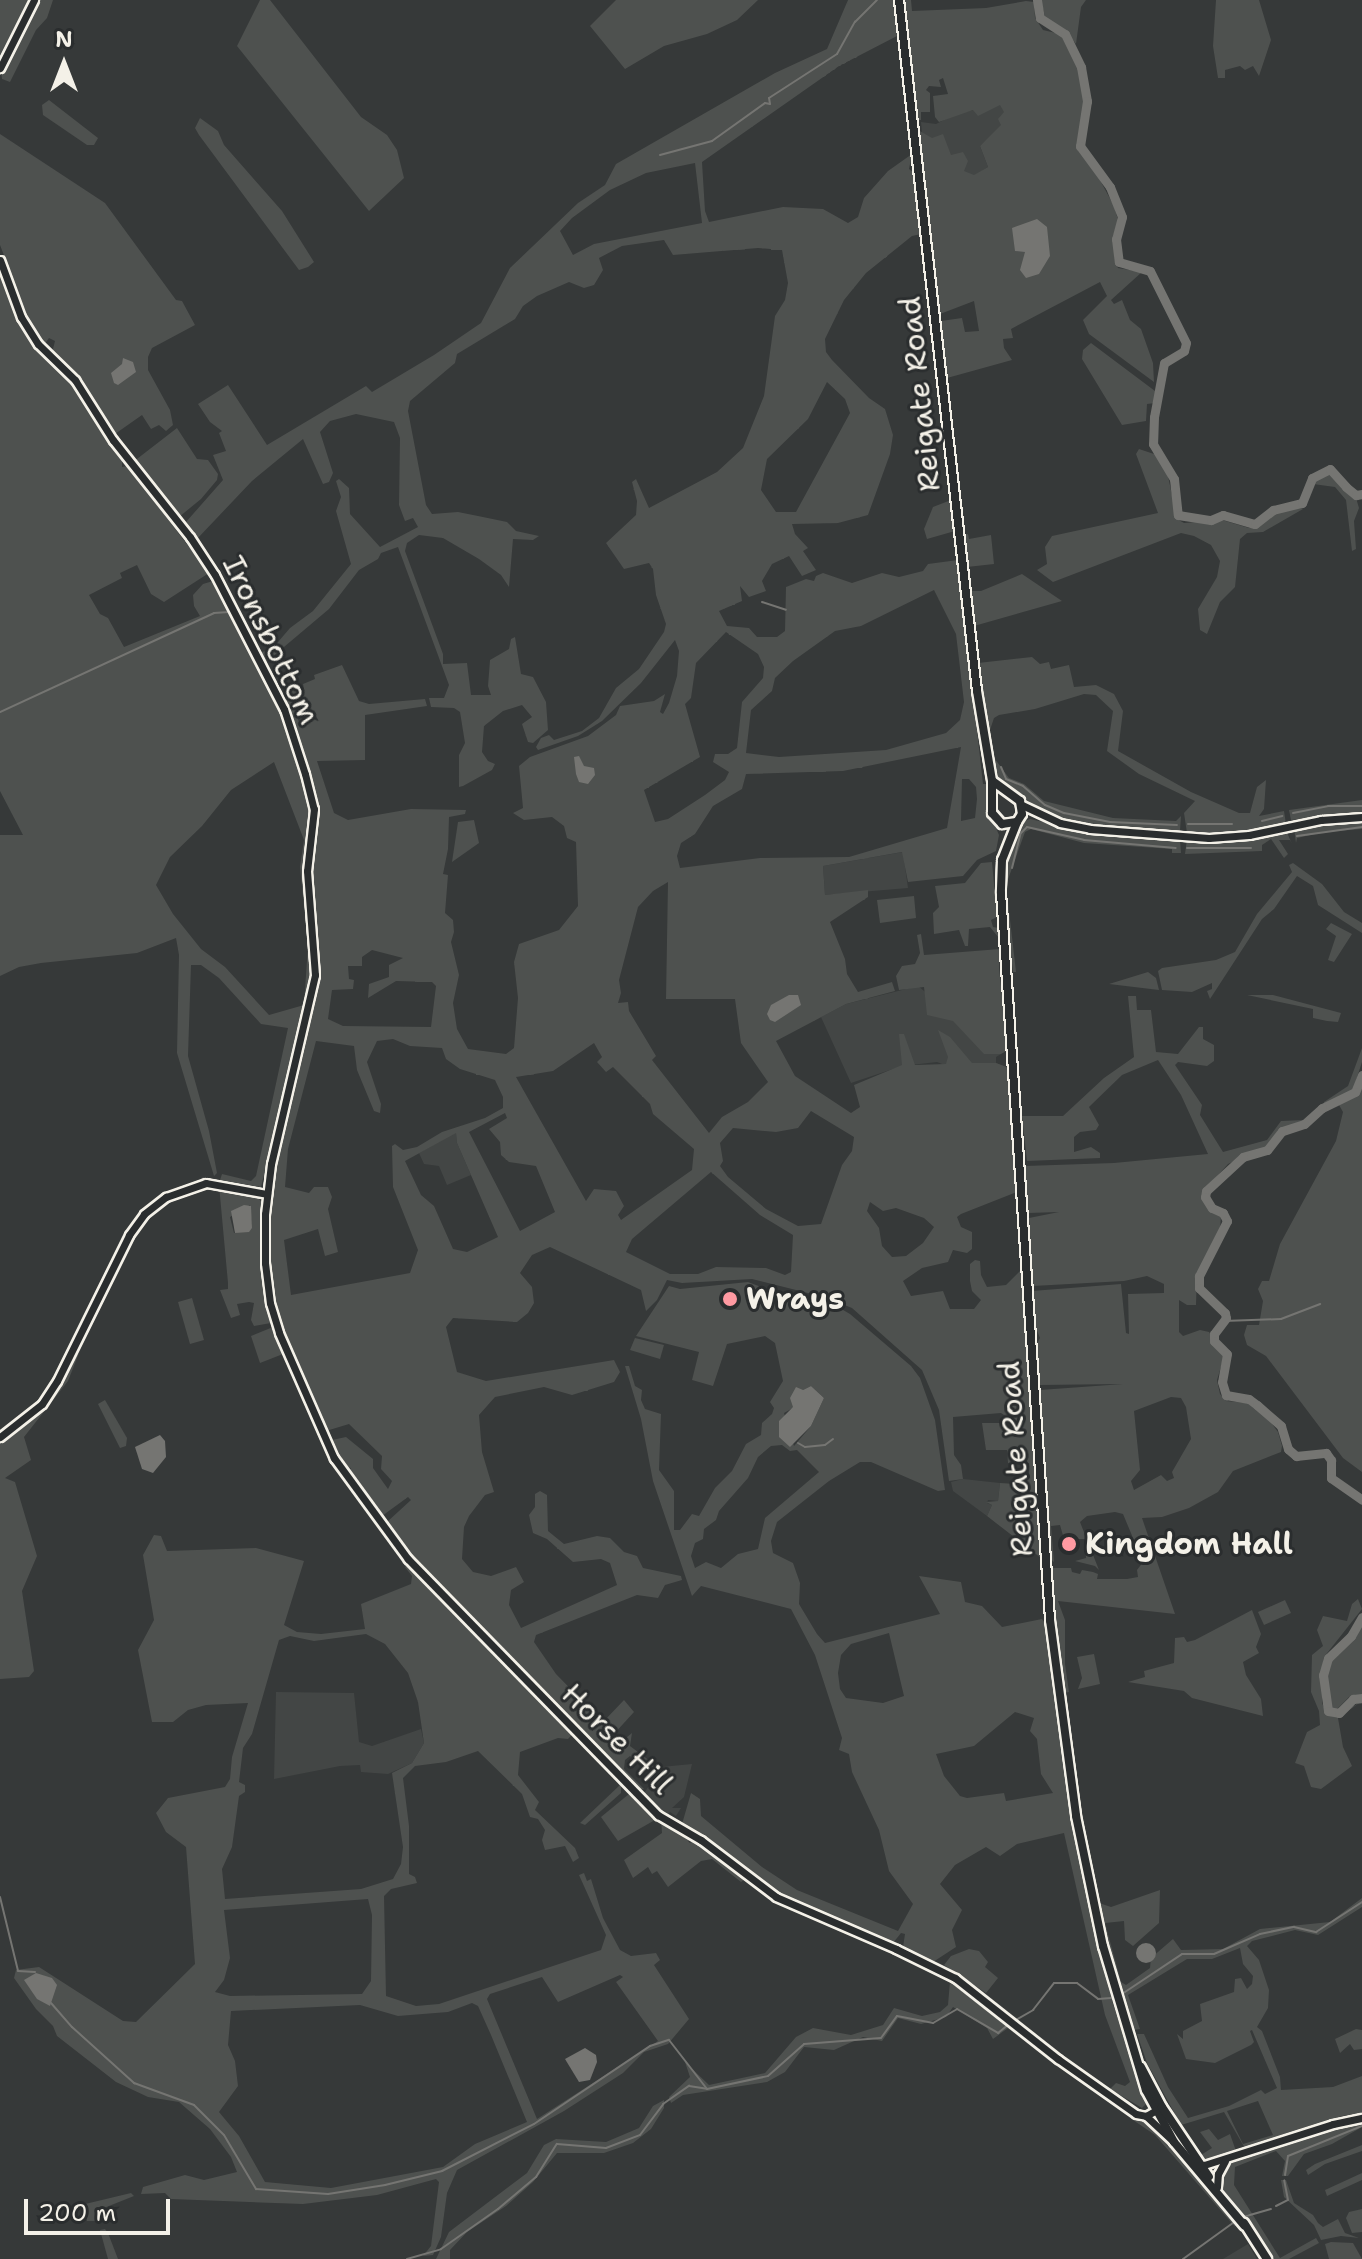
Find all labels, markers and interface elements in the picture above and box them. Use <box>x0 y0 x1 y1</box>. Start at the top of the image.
north arrow <box>24 24 104 104</box>
text: N <box>55 25 73 54</box>
street label: Reigate Road <box>892 295 948 493</box>
street label: Ironsbottom <box>215 550 327 730</box>
place label: Wrays <box>746 1281 844 1317</box>
marker: Wrays <box>721 1290 739 1308</box>
street label: Reigate Road <box>991 1360 1041 1558</box>
place label: Kingdom Hall <box>1085 1526 1293 1562</box>
marker: Kingdom Hall <box>1060 1535 1078 1553</box>
street label: Horse Hill <box>554 1676 680 1802</box>
scale bar <box>28 2183 174 2233</box>
text: 200 m <box>38 2197 116 2229</box>

